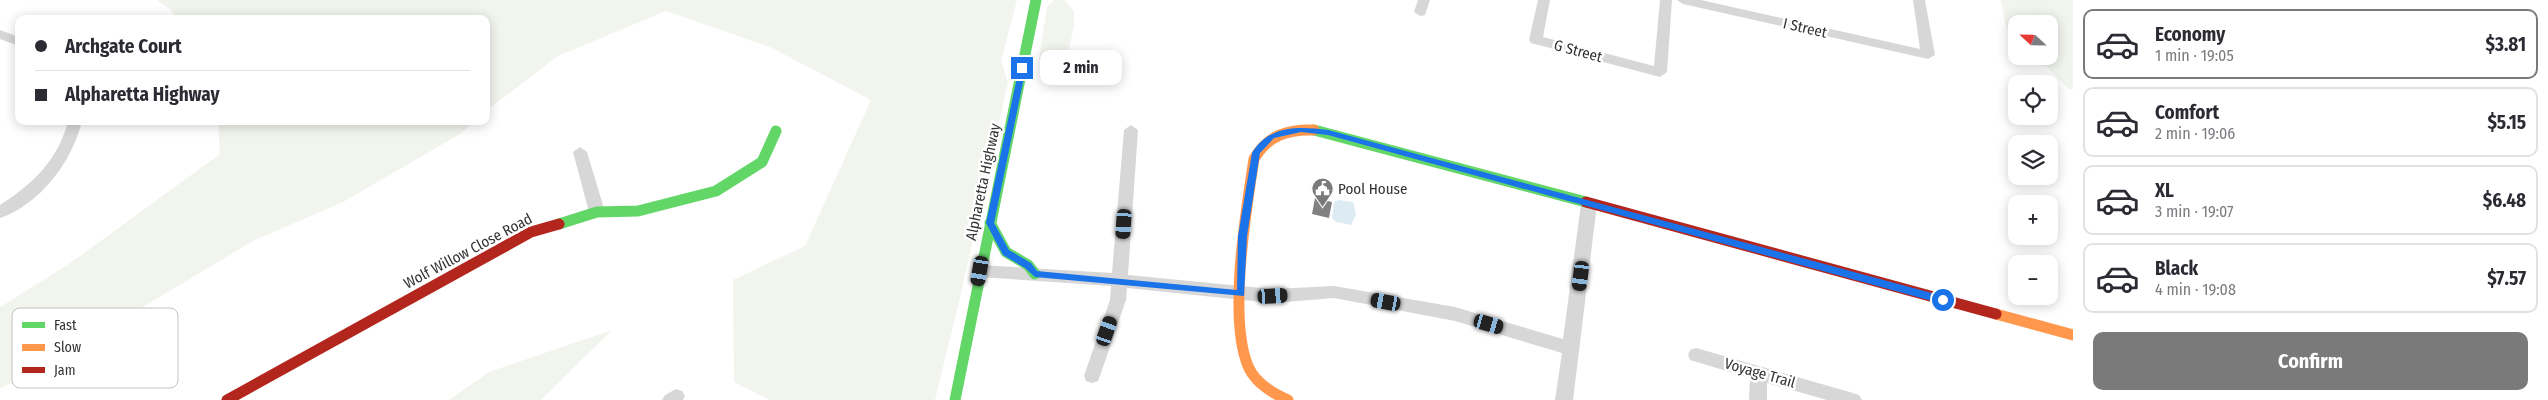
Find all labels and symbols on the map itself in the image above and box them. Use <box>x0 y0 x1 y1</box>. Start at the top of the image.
street label: I Street <box>1781 14 1829 42</box>
north arrow <box>2008 15 2058 65</box>
street label: G Street <box>1552 36 1604 66</box>
callout: 2 min <box>1040 50 1122 86</box>
route end <box>1011 57 1033 79</box>
street label: Alpharetta Highway <box>962 122 1004 242</box>
public building icon: Pool House <box>1310 177 1334 208</box>
place label: Pool House <box>1338 180 1407 198</box>
car <box>1115 209 1132 239</box>
street label: Wolf Willow Close Road <box>401 210 535 292</box>
car <box>970 255 989 287</box>
car <box>1571 260 1590 292</box>
car <box>1257 288 1288 304</box>
route start <box>1932 289 1954 311</box>
car <box>1369 292 1402 312</box>
legend <box>12 308 178 388</box>
car <box>1472 313 1505 335</box>
car <box>1095 314 1118 348</box>
text: Fast <box>54 317 77 334</box>
text: Slow <box>54 339 81 356</box>
street label: Voyage Trail <box>1722 354 1798 392</box>
text: Jam <box>54 362 75 379</box>

